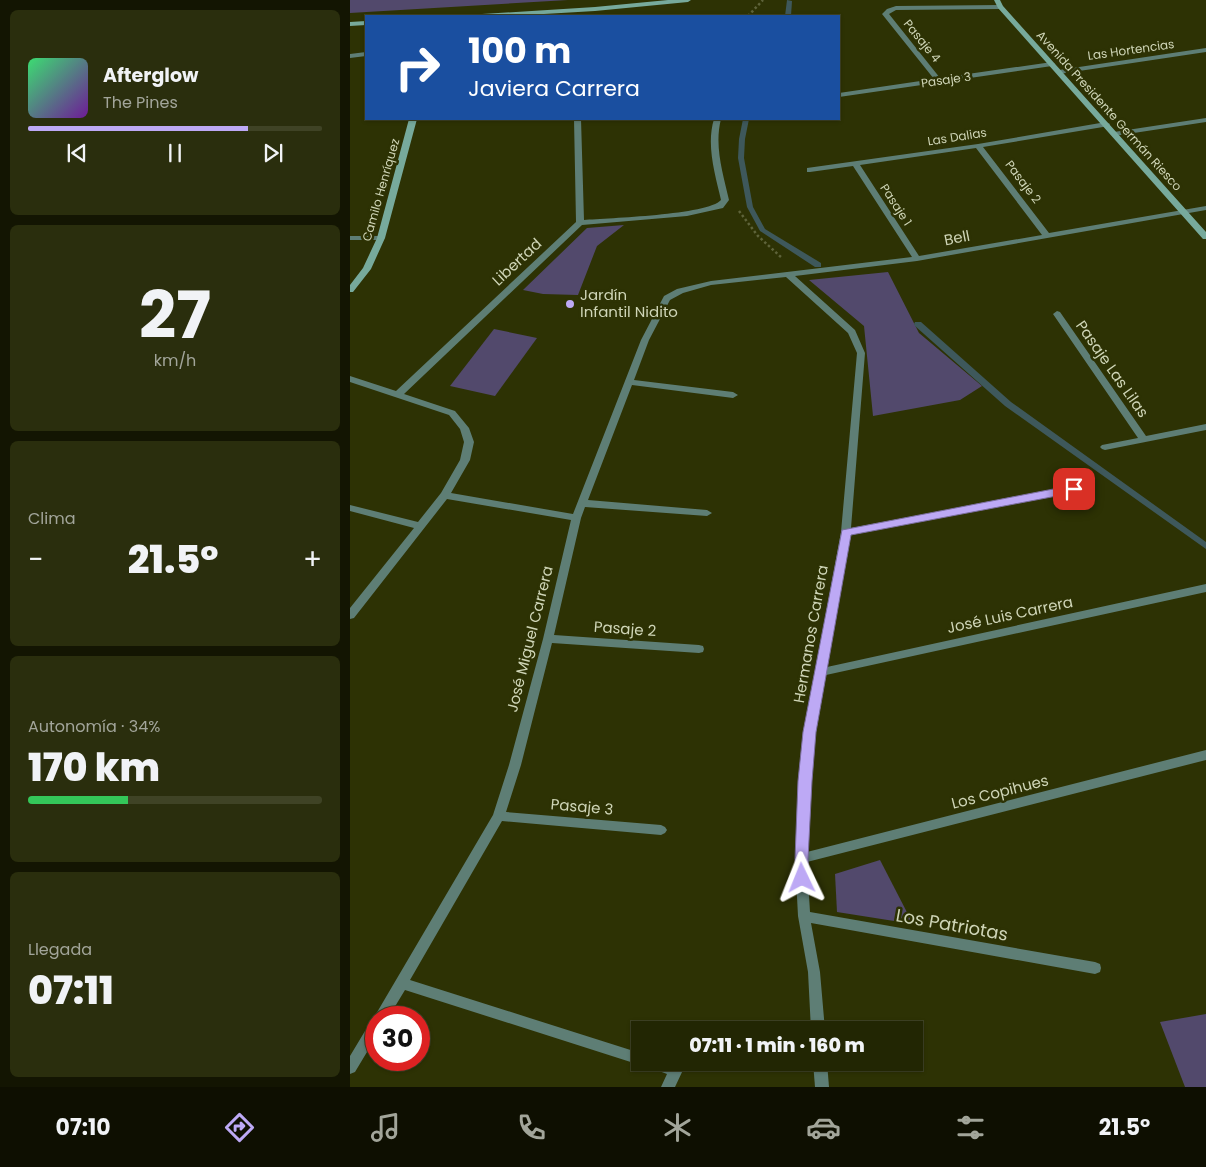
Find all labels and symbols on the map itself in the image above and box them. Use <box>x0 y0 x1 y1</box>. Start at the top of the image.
street label: Pasaje 4 <box>900 16 945 66</box>
street label: Avenida Presidente Germán Riesco <box>1033 27 1186 195</box>
street label: Las Hortencias <box>1087 35 1175 64</box>
street label: Pasaje 3 <box>920 68 972 91</box>
street label: Las Dalias <box>926 123 988 150</box>
street label: Camilo Henríquez <box>358 137 403 243</box>
street label: Pasaje 2 <box>1002 157 1045 207</box>
street label: Pasaje 1 <box>877 180 916 229</box>
street label: Bell <box>942 225 972 250</box>
street label: Libertad <box>487 233 546 290</box>
place label: Jardín Infantil Nidito <box>580 284 678 322</box>
marker: Jardín Infantil Nidito <box>564 298 576 310</box>
street label: Pasaje Las Lilas <box>1071 316 1154 422</box>
pin <box>1053 468 1095 510</box>
street label: Hermanos Carrera <box>788 563 833 705</box>
street label: José Miguel Carrera <box>501 564 558 714</box>
street label: José Luis Carrera <box>945 591 1075 638</box>
street label: Pasaje 2 <box>593 616 657 641</box>
street label: Los Copihues <box>949 769 1051 814</box>
street label: Pasaje 3 <box>550 793 614 820</box>
position arrow <box>775 851 827 903</box>
street label: Los Patriotas <box>894 902 1010 947</box>
speed limit sign: 30 <box>365 1006 430 1071</box>

